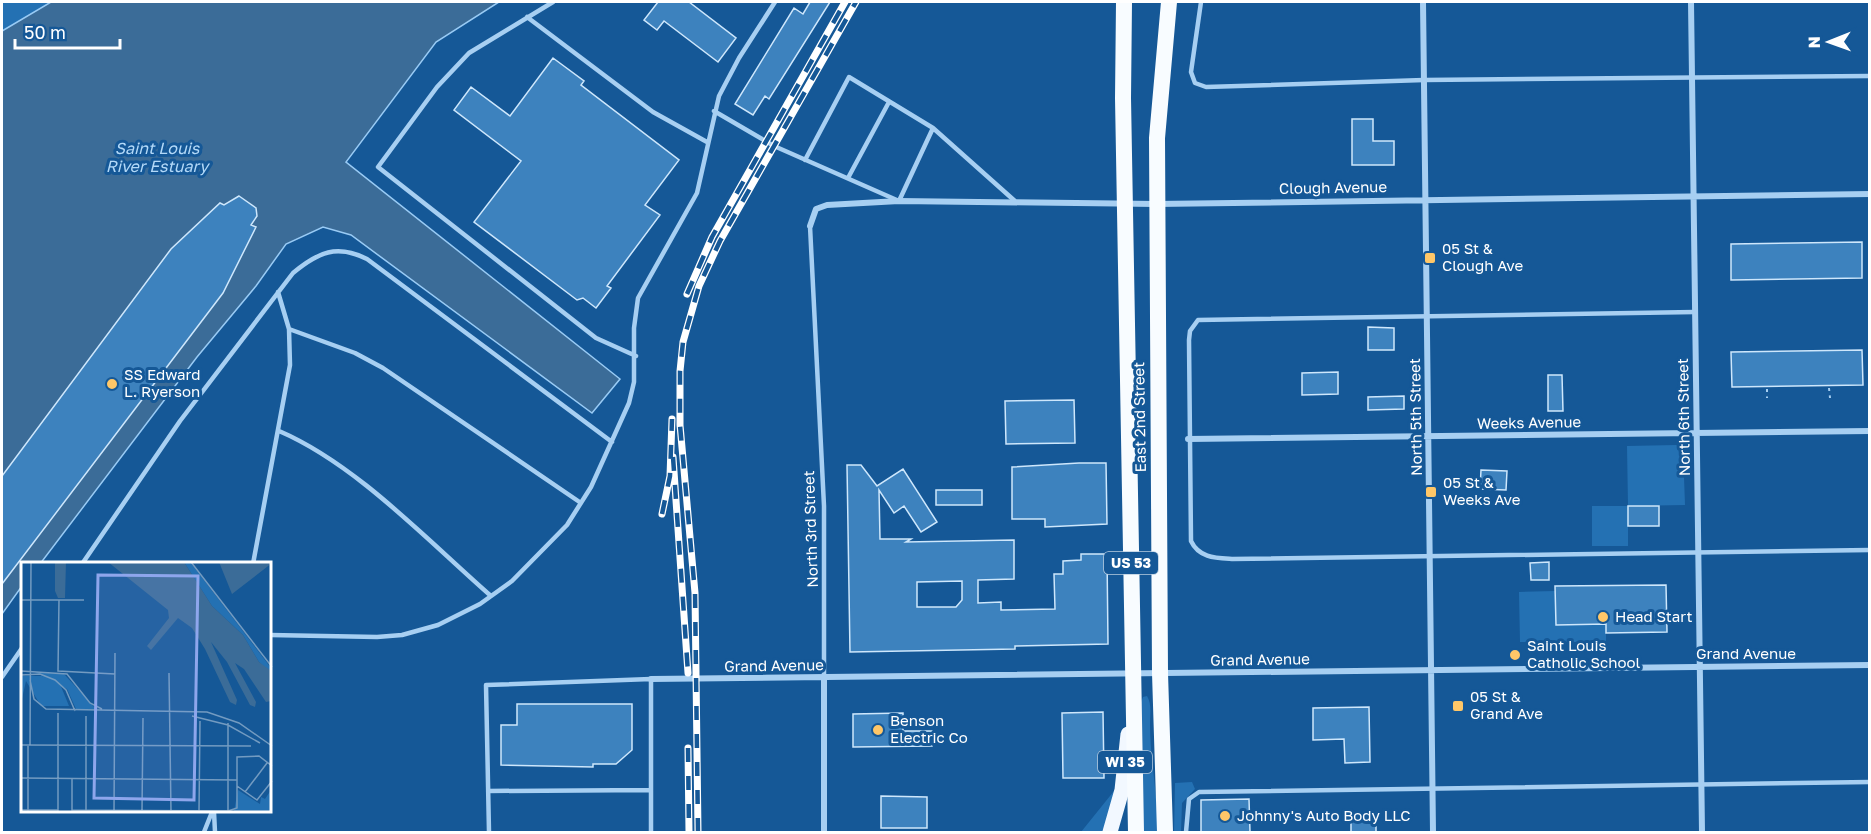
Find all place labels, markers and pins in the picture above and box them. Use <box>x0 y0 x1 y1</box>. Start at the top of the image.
place label: 05 St & Clough Ave <box>1442 239 1523 274</box>
marker: 05 St & Clough Ave <box>1423 251 1437 265</box>
place label: SS Edward L. Ryerson <box>124 365 200 400</box>
marker: SS Edward L. Ryerson <box>105 377 119 391</box>
place label: 05 St & Weeks Ave <box>1443 473 1521 508</box>
marker: 05 St & Weeks Ave <box>1424 485 1438 499</box>
place label: Head Start <box>1615 607 1692 625</box>
marker: Head Start <box>1596 610 1610 624</box>
place label: Saint Louis Catholic School <box>1527 636 1640 671</box>
marker: Saint Louis Catholic School <box>1508 648 1522 662</box>
place label: 05 St & Grand Ave <box>1470 687 1543 722</box>
marker: 05 St & Grand Ave <box>1451 699 1465 713</box>
place label: Benson Electric Co <box>890 711 968 746</box>
marker: Benson Electric Co <box>871 723 885 737</box>
place label: Johnny's Auto Body LLC <box>1237 806 1410 824</box>
marker: Johnny's Auto Body LLC <box>1218 809 1232 823</box>

